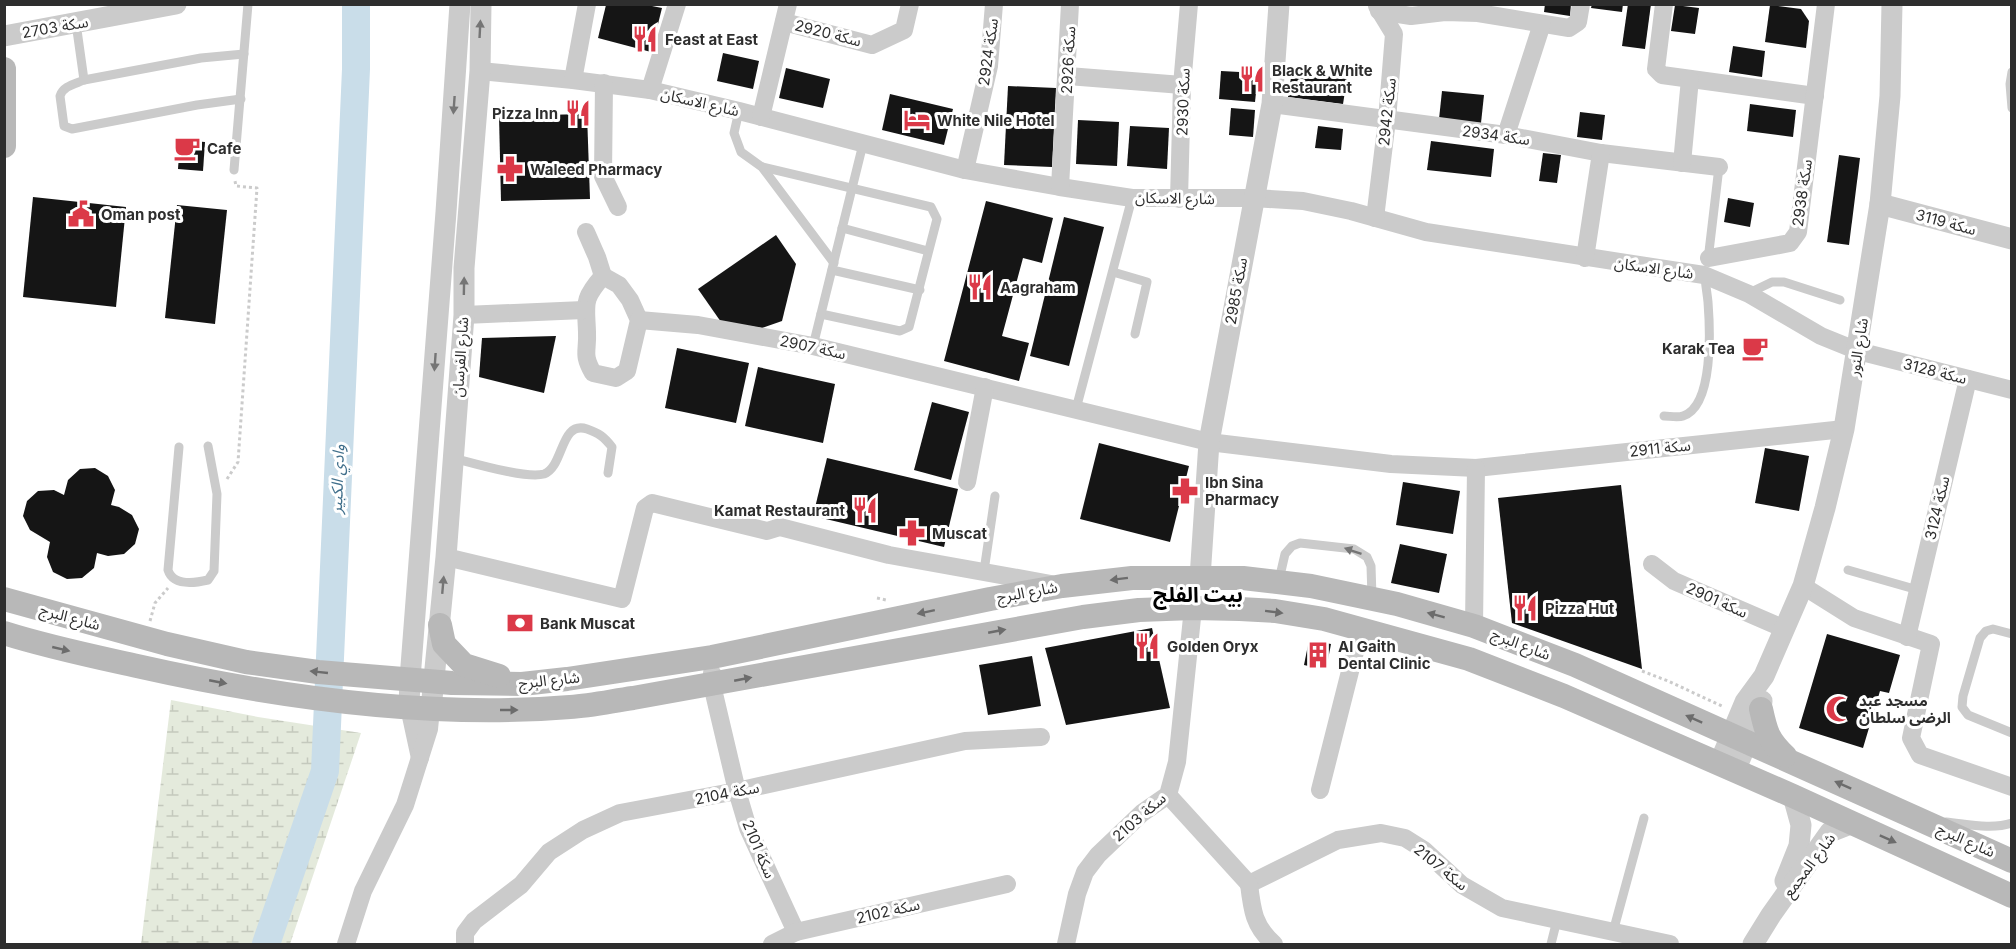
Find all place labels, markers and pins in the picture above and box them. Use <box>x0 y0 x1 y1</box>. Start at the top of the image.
restaurant icon: Feast at East <box>630 24 660 54</box>
place label: Feast at East <box>665 30 759 49</box>
place label: Black & White Restaurant <box>1272 61 1373 97</box>
restaurant icon: Black & White Restaurant <box>1237 64 1267 94</box>
restaurant icon: Pizza Inn <box>563 98 593 128</box>
place label: Pizza Inn <box>492 104 558 123</box>
hotel icon: White Nile Hotel <box>902 105 932 135</box>
place label: White Nile Hotel <box>937 111 1055 130</box>
cafe icon: Cafe <box>172 133 202 163</box>
place label: Cafe <box>207 139 241 158</box>
pharmacy icon: Waleed Pharmacy <box>495 154 525 184</box>
place label: Waleed Pharmacy <box>530 160 662 179</box>
public building icon: Oman post <box>66 199 96 229</box>
place label: Oman post <box>101 205 181 224</box>
restaurant icon: Aagraham <box>965 272 995 302</box>
place label: Aagraham <box>1000 278 1076 297</box>
cafe icon: Karak Tea <box>1740 333 1770 363</box>
place label: Karak Tea <box>1662 339 1735 358</box>
place label: Ibn Sina Pharmacy <box>1205 473 1279 509</box>
pharmacy icon: Ibn Sina Pharmacy <box>1170 476 1200 506</box>
restaurant icon: Kamat Restaurant <box>850 495 880 525</box>
place label: Kamat Restaurant <box>714 501 845 520</box>
pharmacy icon: Muscat <box>897 518 927 548</box>
place label: Muscat <box>932 524 987 543</box>
restaurant icon: Pizza Hut <box>1510 593 1540 623</box>
place label: Pizza Hut <box>1545 599 1615 618</box>
bank icon: Bank Muscat <box>505 608 535 638</box>
place label: Bank Muscat <box>540 614 636 633</box>
restaurant icon: Golden Oryx <box>1132 631 1162 661</box>
place label: Golden Oryx <box>1167 637 1259 656</box>
place label: Al Gaith Dental Clinic <box>1338 637 1431 673</box>
building icon: Al Gaith Dental Clinic <box>1303 640 1333 670</box>
place label: مسجد عبد الرضى سلطان <box>1859 691 1951 727</box>
mosque icon: مسجد عبد الرضى سلطان <box>1824 694 1854 724</box>

